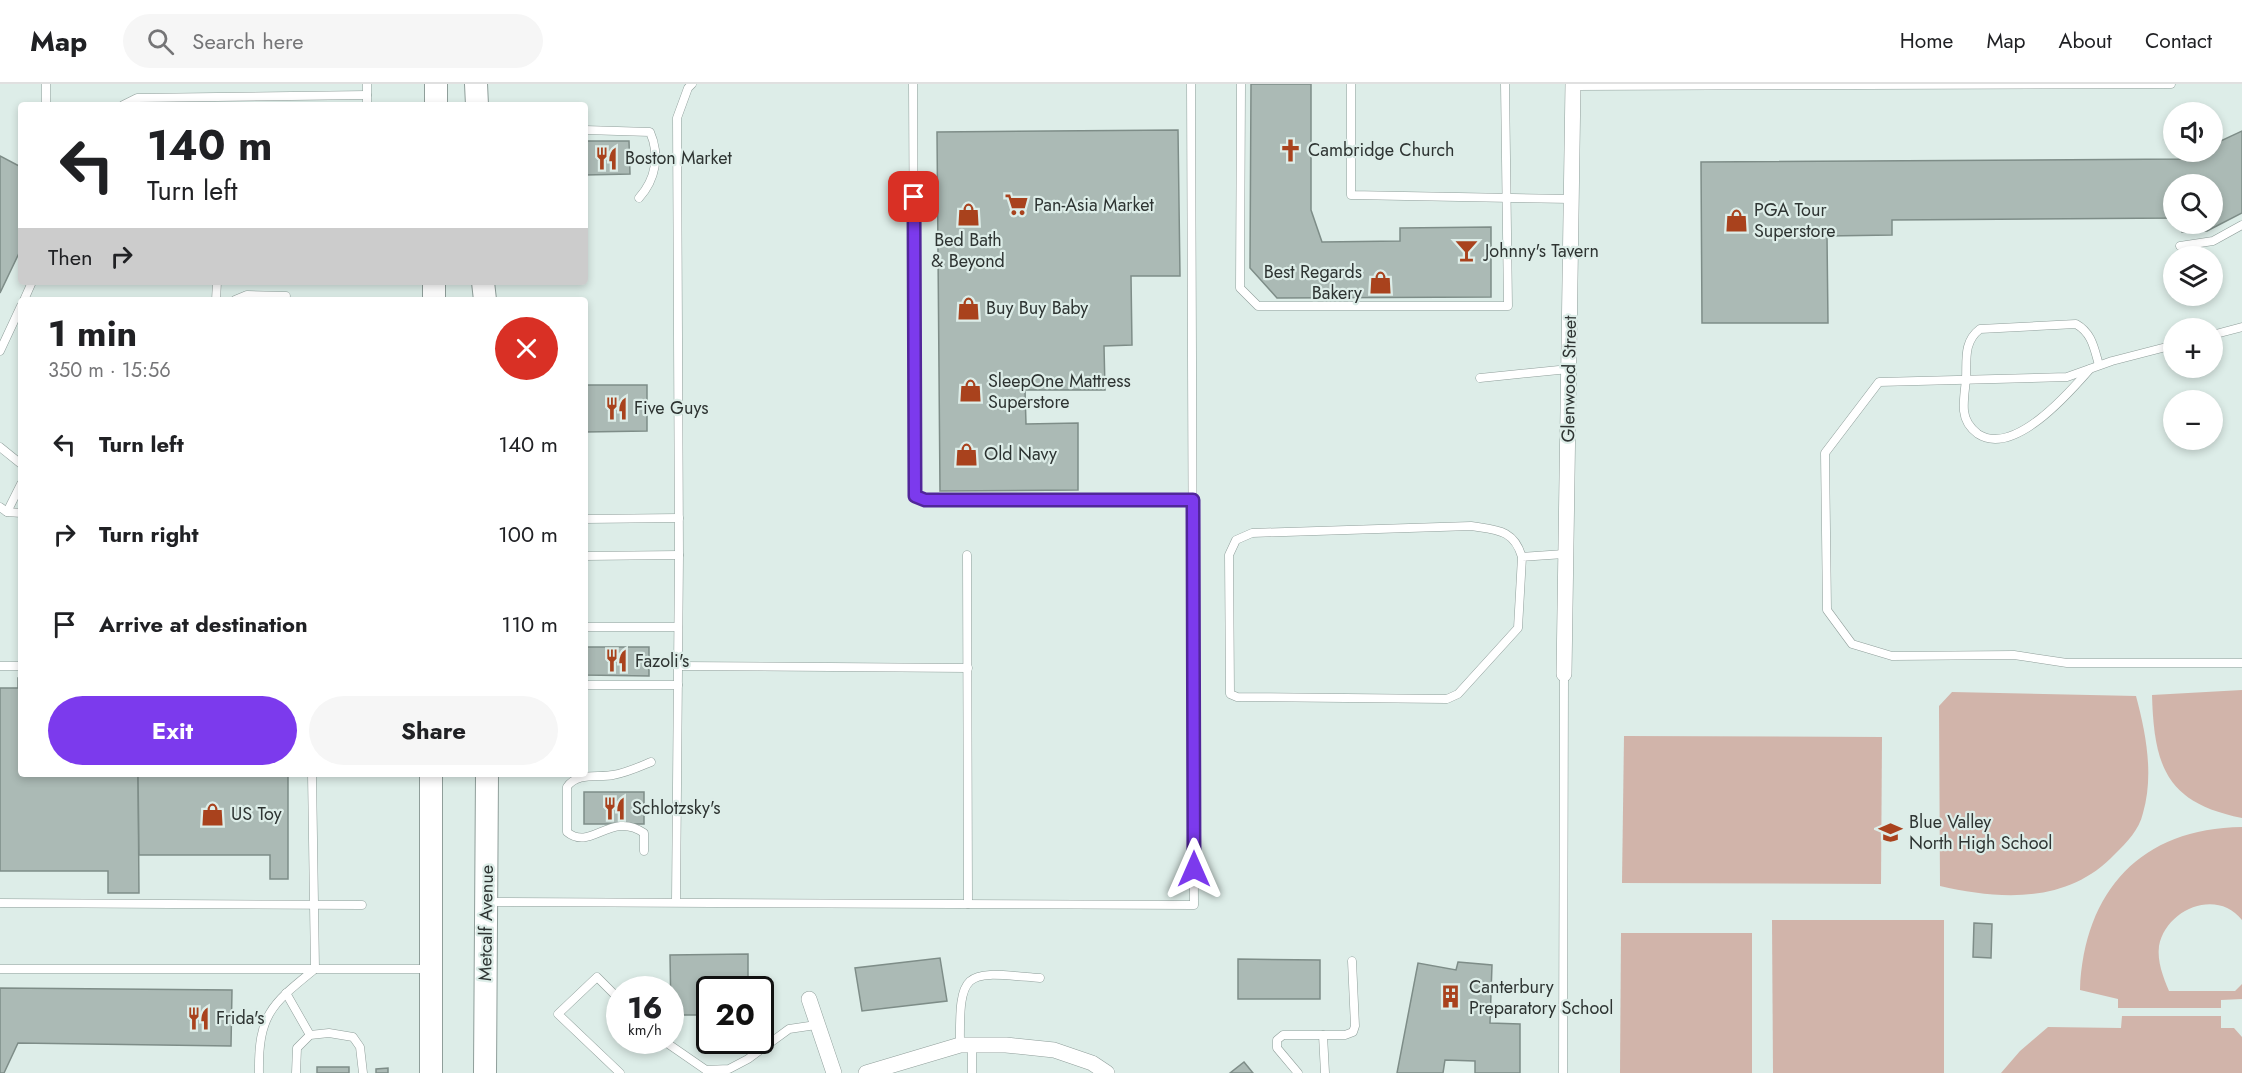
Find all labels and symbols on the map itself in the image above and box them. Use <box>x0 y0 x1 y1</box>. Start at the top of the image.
church icon: Cambridge Church <box>1277 137 1303 163</box>
place label: Cambridge Church <box>1308 137 1455 163</box>
restaurant icon: Boston Market <box>594 145 620 171</box>
place label: Boston Market <box>625 145 732 171</box>
pin <box>888 171 939 222</box>
supermarket icon: Pan-Asia Market <box>1003 192 1029 218</box>
place label: Pan-Asia Market <box>1034 192 1154 218</box>
place label: PGA Tour Superstore <box>1754 197 1836 244</box>
shop icon: Bed Bath & Beyond <box>955 201 981 227</box>
shop icon: PGA Tour Superstore <box>1723 207 1749 233</box>
place label: Bed Bath & Beyond <box>931 227 1005 274</box>
bar icon: Johnny's Tavern <box>1454 238 1480 264</box>
place label: Johnny's Tavern <box>1483 238 1599 264</box>
place label: Best Regards Bakery <box>1264 259 1362 306</box>
shop icon: Best Regards Bakery <box>1367 269 1393 295</box>
shop icon: Buy Buy Baby <box>955 295 981 321</box>
place label: Buy Buy Baby <box>986 295 1088 321</box>
street label: Glenwood Street <box>1555 315 1583 443</box>
place label: SleepOne Mattress Superstore <box>988 368 1131 415</box>
shop icon: SleepOne Mattress Superstore <box>957 378 983 404</box>
restaurant icon: Five Guys <box>603 395 629 421</box>
place label: Five Guys <box>634 395 709 421</box>
shop icon: Old Navy <box>953 441 979 467</box>
place label: Old Navy <box>984 441 1057 467</box>
restaurant icon: Fazoli's <box>604 648 630 674</box>
place label: Fazoli's <box>635 648 689 674</box>
restaurant icon: Schlotzsky's <box>601 795 627 821</box>
place label: Schlotzsky's <box>632 795 720 821</box>
shop icon: US Toy <box>200 801 226 827</box>
place label: US Toy <box>231 801 282 827</box>
place label: Blue Valley North High School <box>1909 809 2053 856</box>
school or university icon: Blue Valley North High School <box>1878 819 1904 845</box>
position arrow <box>1162 837 1226 901</box>
street label: Metcalf Avenue <box>472 865 500 981</box>
place label: Canterbury Preparatory School <box>1469 974 1613 1021</box>
speed limit sign: 20 <box>696 976 774 1054</box>
building icon: Canterbury Preparatory School <box>1438 984 1464 1010</box>
restaurant icon: Frida's <box>185 1005 211 1031</box>
place label: Frida's <box>216 1005 264 1031</box>

